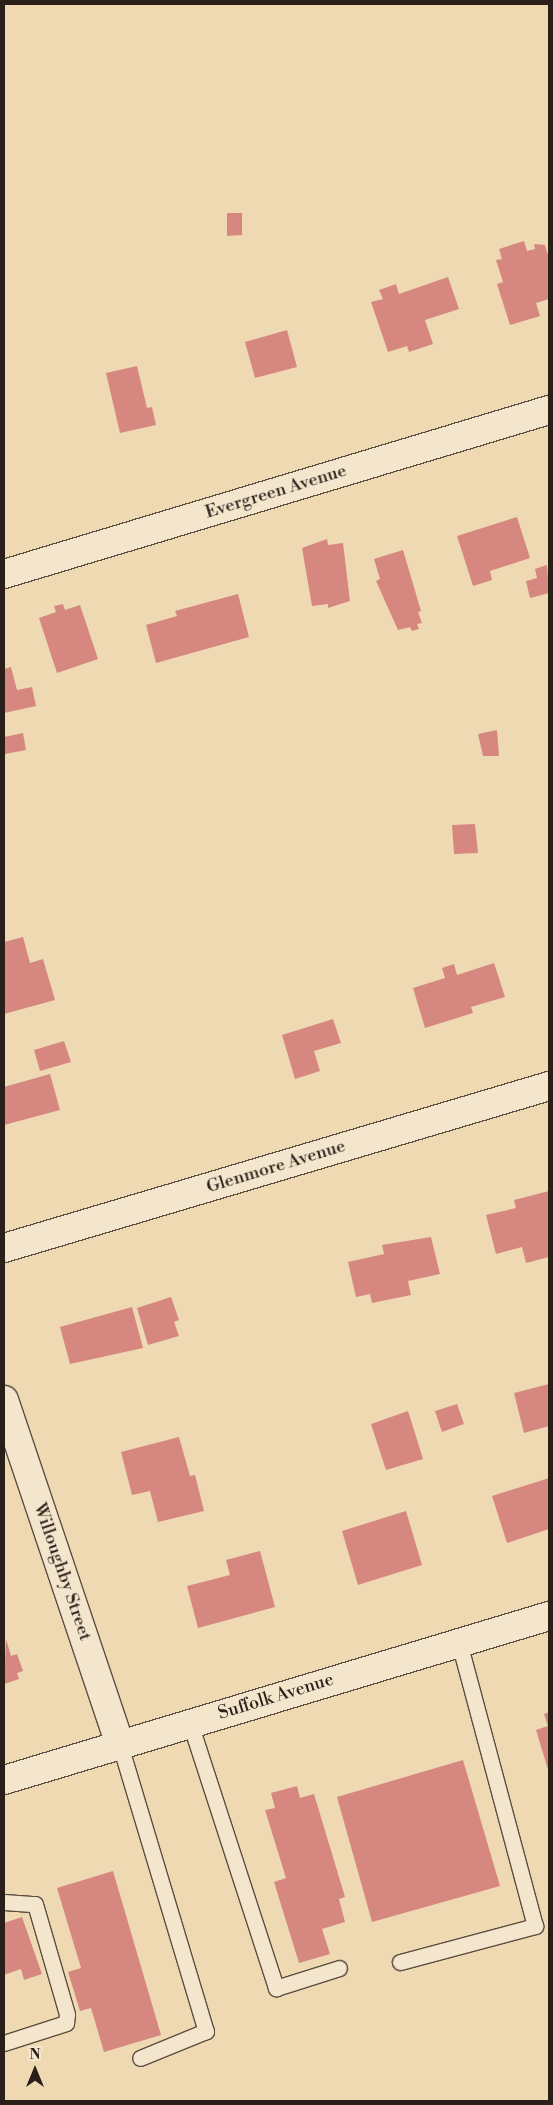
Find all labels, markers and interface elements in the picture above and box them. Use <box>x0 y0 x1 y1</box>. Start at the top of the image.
street label: Evergreen Avenue <box>203 460 349 524</box>
street label: Glenmore Avenue <box>204 1136 348 1198</box>
street label: Willoughby Street <box>28 1500 96 1644</box>
street label: Suffolk Avenue <box>216 1669 336 1725</box>
north arrow <box>10 2045 60 2095</box>
text: N <box>29 2046 41 2064</box>

